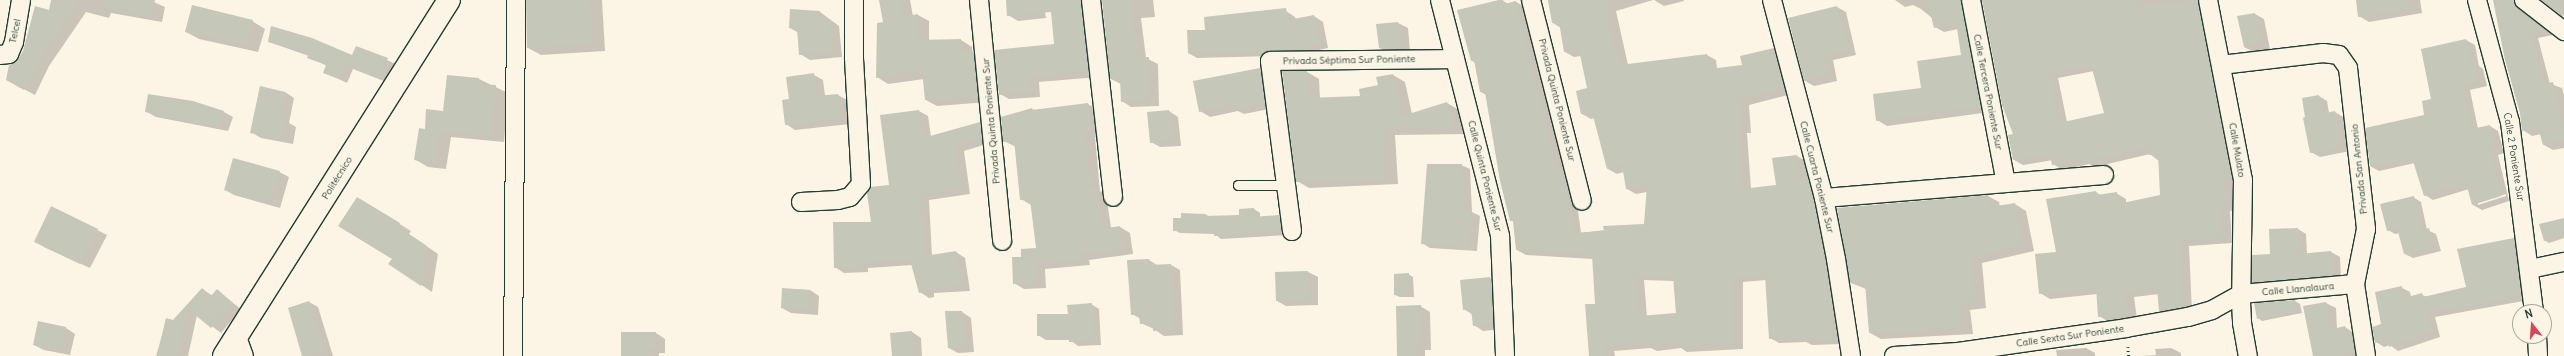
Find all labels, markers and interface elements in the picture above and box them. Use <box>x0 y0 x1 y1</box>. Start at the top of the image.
street label: Telcel <box>7 18 23 44</box>
street label: Calle Tercera Poniente Sur <box>1971 33 2005 151</box>
street label: Privada Quinta Poniente Sur <box>1536 37 1578 163</box>
street label: Privada Séptima Sur Poniente <box>1282 53 1416 67</box>
street label: Privada Quinta Poniente Sur <box>980 57 1002 185</box>
street label: Calle 2 Poniente Sur <box>2501 112 2527 202</box>
street label: Calle Quinta Poniente Sur <box>1465 119 1505 233</box>
street label: Calle Cuarta Poniente Sur <box>1797 120 1837 234</box>
street label: Calle Mulato <box>2226 122 2248 178</box>
street label: Privada San Antonio <box>2348 123 2370 215</box>
street label: Politécnico <box>319 154 355 202</box>
street label: Calle Llanalaura <box>2261 280 2335 298</box>
north arrow <box>2512 304 2552 344</box>
text: N <box>2523 306 2534 321</box>
street label: Calle Sexta Sur Poniente <box>2015 322 2125 350</box>

